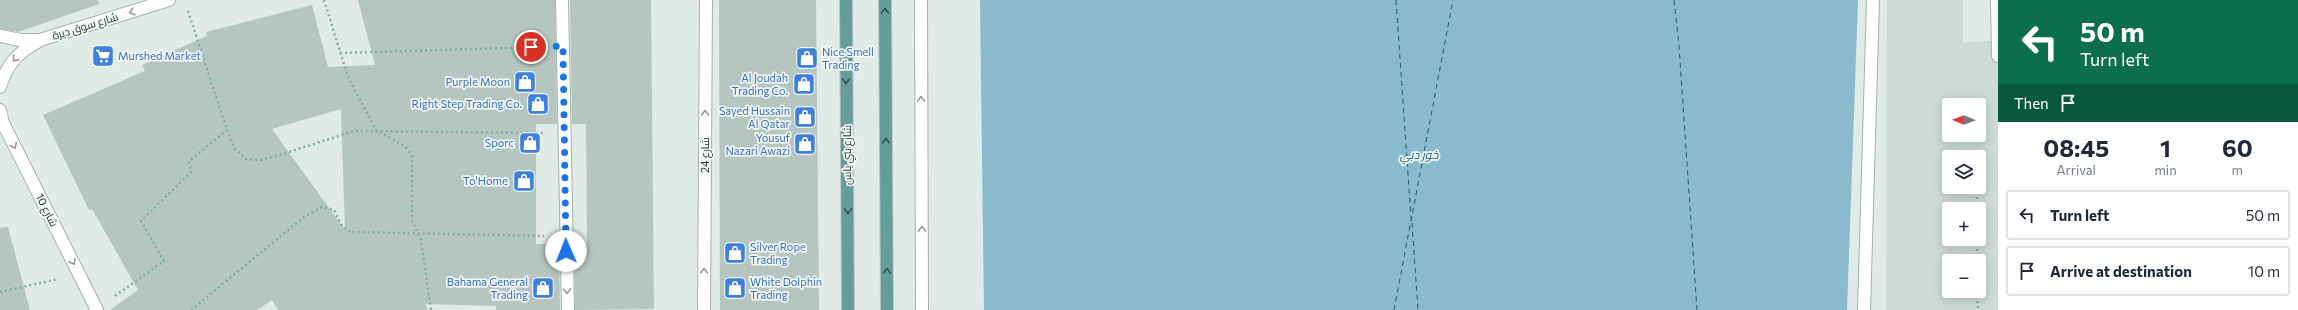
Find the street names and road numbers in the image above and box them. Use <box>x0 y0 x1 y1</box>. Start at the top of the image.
street label: شارع سوق ديرة <box>50 9 120 44</box>
street label: شارع بني ياس <box>840 125 856 185</box>
street label: شارع 24 <box>698 137 713 173</box>
street label: شارع 10 <box>32 191 61 229</box>

